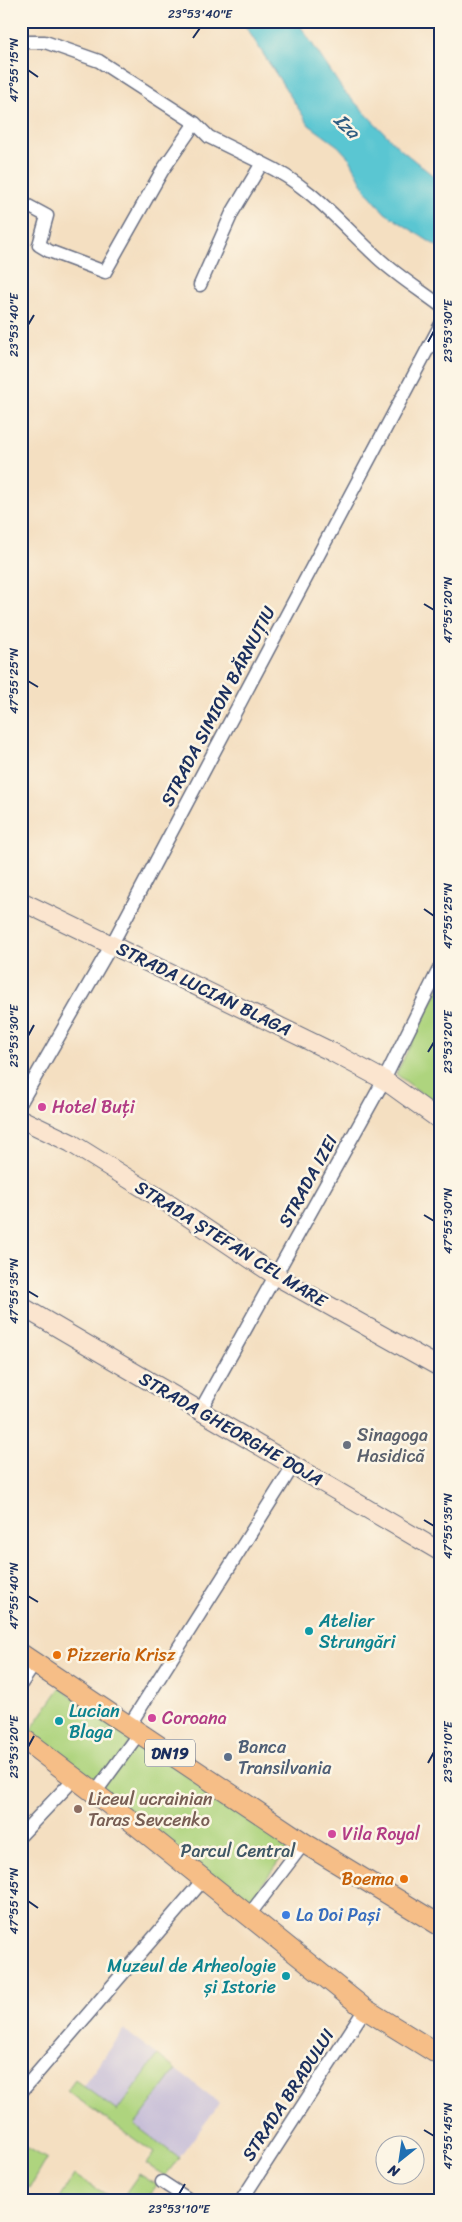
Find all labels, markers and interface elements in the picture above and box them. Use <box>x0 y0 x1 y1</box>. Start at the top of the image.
text: 23°53'40"E <box>168 3 233 25</box>
text: 47°55'15"N <box>3 37 25 102</box>
water label: Iza <box>325 104 369 148</box>
text: 23°53'40"E <box>3 292 25 357</box>
text: 23°53'30"E <box>437 298 459 362</box>
text: 47°55'20"N <box>437 576 459 643</box>
street label: STRADA SIMION BĂRNUȚIU <box>151 600 285 812</box>
text: 47°55'25"N <box>3 647 25 714</box>
text: 47°55'25"N <box>437 882 459 949</box>
street label: STRADA LUCIAN BLAGA <box>111 933 297 1045</box>
text: 23°53'30"E <box>3 1003 25 1067</box>
text: 23°53'20"E <box>437 1009 459 1074</box>
place label: Hotel Buți <box>52 1091 136 1123</box>
marker: Hotel Buți <box>36 1101 48 1113</box>
street label: STRADA IZEI <box>269 1128 347 1233</box>
street label: STRADA ȘTEFAN CEL MARE <box>129 1172 334 1317</box>
text: 47°55'30"N <box>437 1187 459 1254</box>
text: 47°55'35"N <box>3 1257 25 1324</box>
street label: STRADA GHEORGHE DOJA <box>133 1363 329 1495</box>
place label: Sinagoga Hasidică <box>357 1419 428 1472</box>
marker: Sinagoga Hasidică <box>341 1439 353 1451</box>
text: 47°55'35"N <box>437 1492 459 1559</box>
text: 47°55'40"N <box>3 1562 25 1630</box>
place label: Atelier Strungări <box>318 1605 396 1658</box>
marker: Atelier Strungări <box>303 1625 315 1637</box>
place label: Pizzeria Krisz <box>67 1639 176 1671</box>
marker: Pizzeria Krisz <box>51 1649 63 1661</box>
place label: Lucian Blaga <box>69 1695 120 1748</box>
place label: Coroana <box>162 1702 227 1734</box>
marker: Coroana <box>146 1712 158 1724</box>
text: 23°53'20"E <box>3 1714 25 1779</box>
marker: Lucian Blaga <box>53 1715 65 1727</box>
text: 23°53'10"E <box>437 1720 459 1783</box>
place label: Banca Transilvania <box>238 1731 332 1784</box>
road number: DN19 <box>145 1740 195 1766</box>
marker: Banca Transilvania <box>222 1751 234 1763</box>
place label: Liceul ucrainian Taras Sevcenko <box>88 1783 213 1836</box>
marker: Liceul ucrainian Taras Sevcenko <box>72 1803 84 1815</box>
place label: Vila Royal <box>342 1818 421 1850</box>
marker: Vila Royal <box>326 1828 338 1840</box>
park label: Parcul Central <box>181 1835 296 1867</box>
place label: Boema <box>341 1863 394 1895</box>
text: 47°55'45"N <box>3 1867 25 1934</box>
marker: Boema <box>398 1873 410 1885</box>
place label: La Doi Pași <box>296 1899 381 1931</box>
marker: La Doi Pași <box>280 1909 292 1921</box>
place label: Muzeul de Arheologie și Istorie <box>107 1950 276 2003</box>
marker: Muzeul de Arheologie și Istorie <box>280 1970 292 1982</box>
street label: STRADA BRADULUI <box>233 2022 343 2168</box>
text: 47°55'45"N <box>437 2102 459 2169</box>
north arrow <box>374 2134 424 2184</box>
text: N <box>383 2157 405 2185</box>
text: 23°53'10"E <box>148 2198 211 2220</box>

